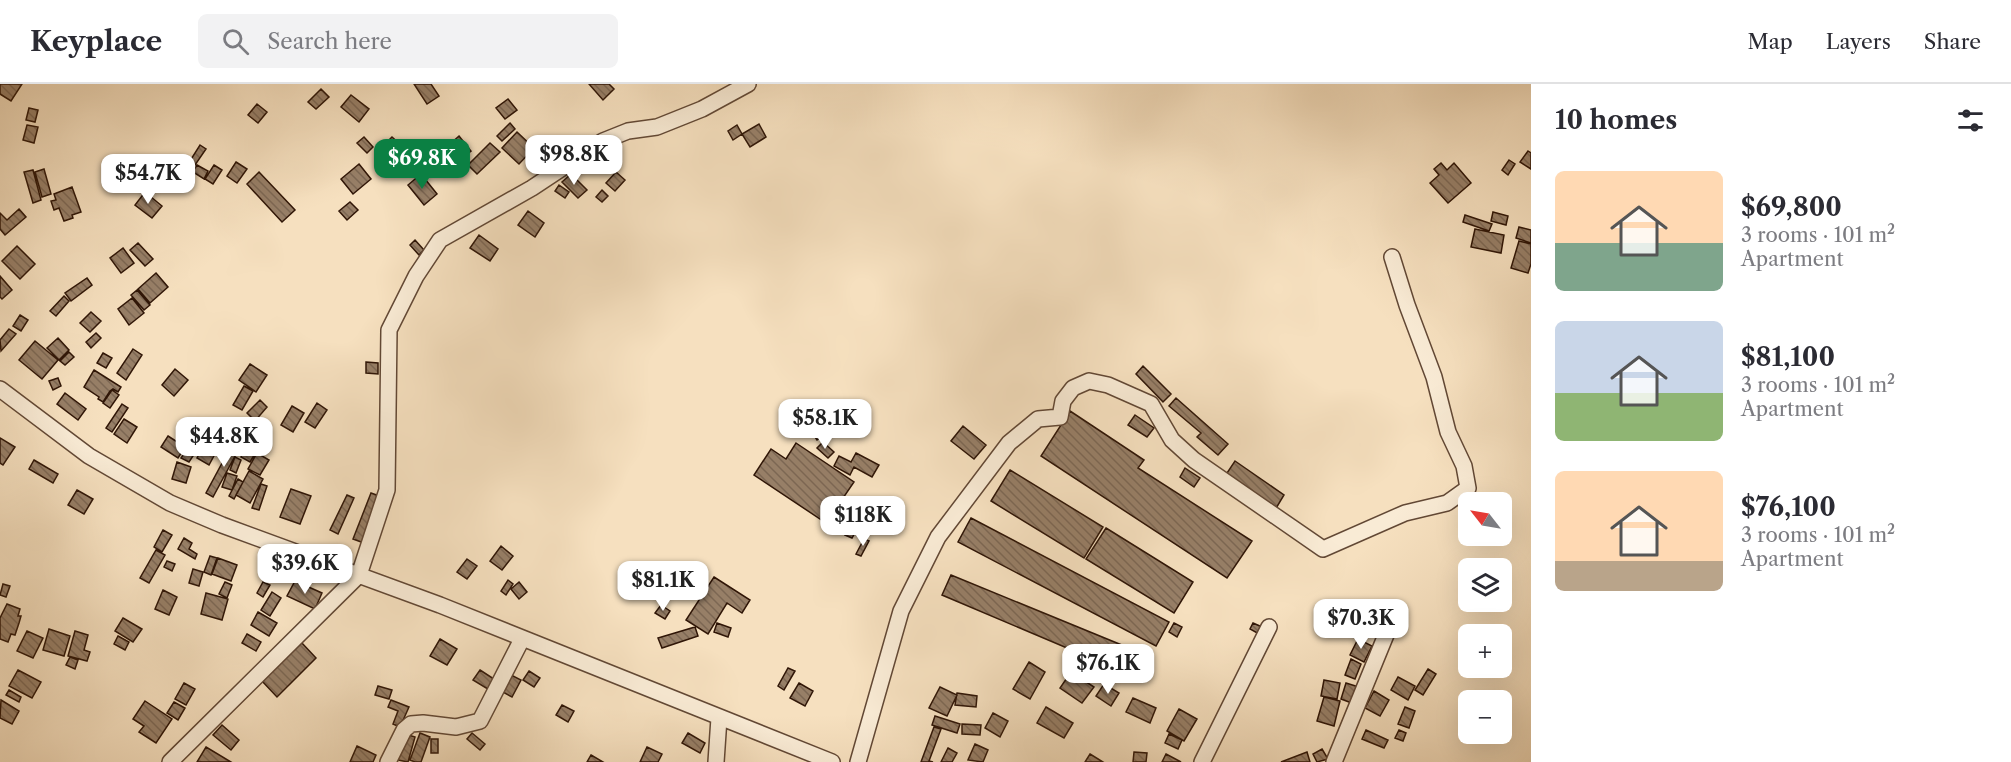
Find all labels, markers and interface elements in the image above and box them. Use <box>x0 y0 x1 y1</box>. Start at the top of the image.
search box <box>198 14 618 68</box>
text: Keyplace <box>30 24 162 58</box>
icon: search <box>219 25 252 58</box>
text: Search here <box>267 28 392 55</box>
text: Map <box>1748 29 1793 54</box>
text: Layers <box>1826 29 1891 54</box>
text: Share <box>1924 29 1981 54</box>
text: 10 homes <box>1555 104 1677 136</box>
icon: filters <box>1954 104 1987 137</box>
pin: $98.8K <box>525 135 623 186</box>
pin: $69.8K <box>373 139 471 190</box>
text: $98.8K <box>539 142 609 166</box>
text: $69.8K <box>388 146 456 170</box>
pin: $54.7K <box>99 154 197 205</box>
text: $54.7K <box>115 161 181 185</box>
text: $69,800 <box>1741 191 1842 223</box>
icon: home <box>1603 195 1675 267</box>
text: 3 rooms · 101 m² <box>1741 223 1895 247</box>
text: Apartment <box>1741 247 1844 271</box>
text: $81,100 <box>1741 341 1835 373</box>
icon: home <box>1603 345 1675 417</box>
text: 3 rooms · 101 m² <box>1741 373 1895 397</box>
text: Apartment <box>1741 397 1844 421</box>
pin: $58.1K <box>776 399 874 450</box>
text: $58.1K <box>792 406 858 430</box>
pin: $44.8K <box>175 417 273 468</box>
text: $44.8K <box>190 424 258 448</box>
text: $76,100 <box>1741 491 1836 523</box>
north arrow <box>1458 492 1512 546</box>
map controls <box>1458 492 1512 744</box>
icon: home <box>1603 495 1675 567</box>
pin: $118K <box>821 496 905 547</box>
text: $118K <box>834 503 892 527</box>
text: 3 rooms · 101 m² <box>1741 523 1895 547</box>
pin: $39.6K <box>256 544 354 595</box>
text: Apartment <box>1741 547 1844 571</box>
text: $39.6K <box>271 551 339 575</box>
button: layers <box>1458 558 1512 612</box>
pin: $81.1K <box>614 561 712 612</box>
text: $81.1K <box>632 568 695 592</box>
pin: $70.3K <box>1312 599 1410 650</box>
text: $70.3K <box>1328 606 1394 630</box>
button: + <box>1458 624 1512 678</box>
pin: $76.1K <box>1059 644 1157 695</box>
text: $76.1K <box>1076 651 1140 675</box>
button: − <box>1458 690 1512 744</box>

